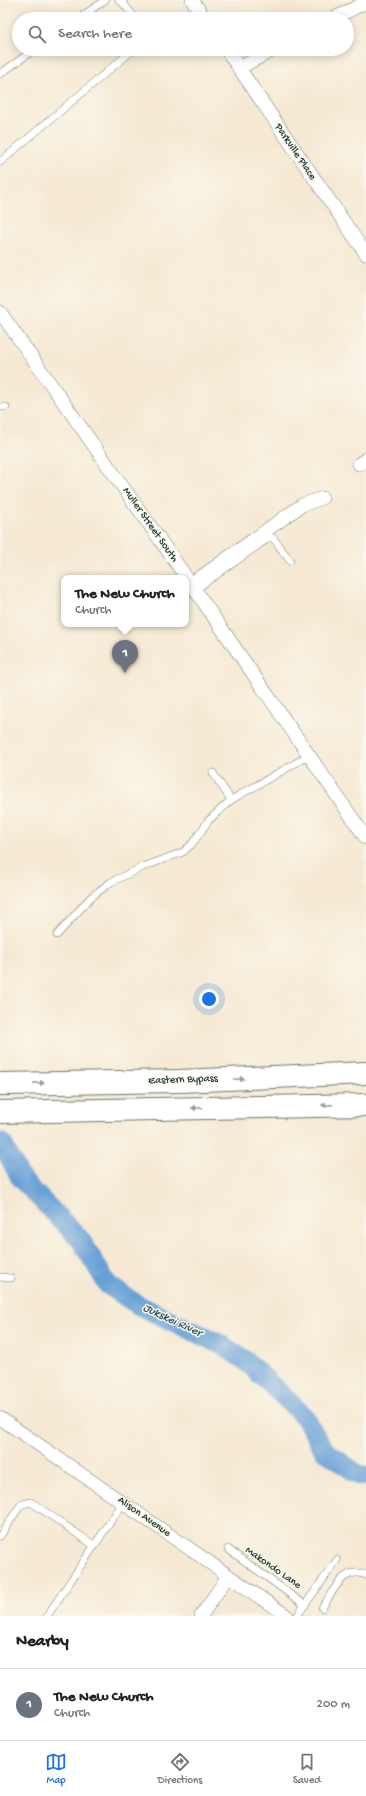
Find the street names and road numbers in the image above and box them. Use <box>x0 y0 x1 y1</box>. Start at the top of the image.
street label: Parkville Place <box>271 121 318 183</box>
street label: Muller Street South <box>120 485 180 565</box>
street label: Eastern Bypass <box>148 1073 219 1087</box>
street label: Alison Avenue <box>115 1494 173 1540</box>
street label: Makondo Lane <box>243 1544 303 1592</box>

